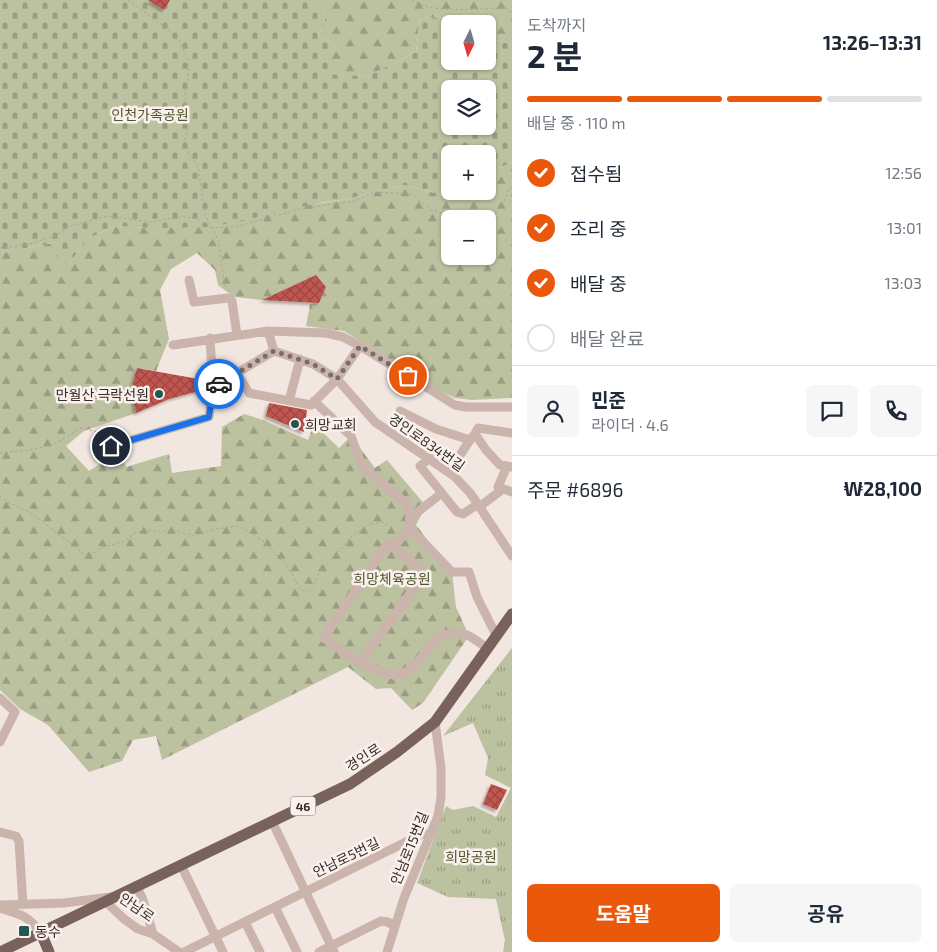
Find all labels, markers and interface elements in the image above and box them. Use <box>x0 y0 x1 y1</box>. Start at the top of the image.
north arrow <box>441 15 496 70</box>
map controls <box>441 15 496 265</box>
text: 도착까지 <box>527 15 586 34</box>
text: 13:26–13:31 <box>823 31 922 54</box>
text: 2 분 <box>527 36 582 74</box>
button: layers <box>441 80 496 135</box>
park label: 인천가족공원 <box>111 106 189 123</box>
text: 배달 중 · 110 m <box>527 113 626 132</box>
button: + <box>441 145 496 200</box>
icon: check <box>527 159 555 187</box>
text: 접수됨 <box>570 162 622 185</box>
text: 12:56 <box>885 163 922 182</box>
button: − <box>441 210 496 265</box>
icon: check <box>527 214 555 242</box>
text: 조리 중 <box>570 217 627 240</box>
text: 13:01 <box>887 218 922 237</box>
icon: check <box>527 269 555 297</box>
text: 배달 중 <box>570 272 627 295</box>
text: 13:03 <box>884 273 922 292</box>
text: 배달 완료 <box>570 327 644 350</box>
pin <box>387 355 429 397</box>
courier <box>194 359 244 409</box>
icon: bag <box>394 362 422 390</box>
icon: car <box>205 370 233 398</box>
button: person <box>527 385 579 437</box>
button: chat <box>806 385 858 437</box>
button: phone <box>870 385 922 437</box>
place label: 만월산 극락선원 <box>56 386 149 403</box>
marker: 만월산 극락선원 <box>153 388 165 400</box>
text: 민준 <box>591 388 626 411</box>
street label: 경인로834번길 <box>386 409 468 475</box>
text: 라이더 · 4.6 <box>591 415 669 434</box>
place label: 희망교회 <box>305 416 357 433</box>
marker: 희망교회 <box>289 418 301 430</box>
pin <box>90 425 132 467</box>
icon: home <box>97 432 125 460</box>
text: ₩28,100 <box>844 477 922 500</box>
text: 주문 #6896 <box>527 478 623 501</box>
park label: 희망체육공원 <box>353 570 431 587</box>
street label: 경인로 <box>342 739 384 775</box>
road number: 46 <box>290 796 316 816</box>
street label: 안남로15번길 <box>387 809 431 887</box>
street label: 안남로5번길 <box>310 834 382 880</box>
park label: 희망공원 <box>445 848 497 865</box>
button: 도움말 <box>527 884 720 942</box>
button: 공유 <box>730 884 922 942</box>
street label: 안남로 <box>116 889 158 925</box>
place label: 동수 <box>35 923 61 940</box>
marker: 동수 <box>17 924 31 938</box>

